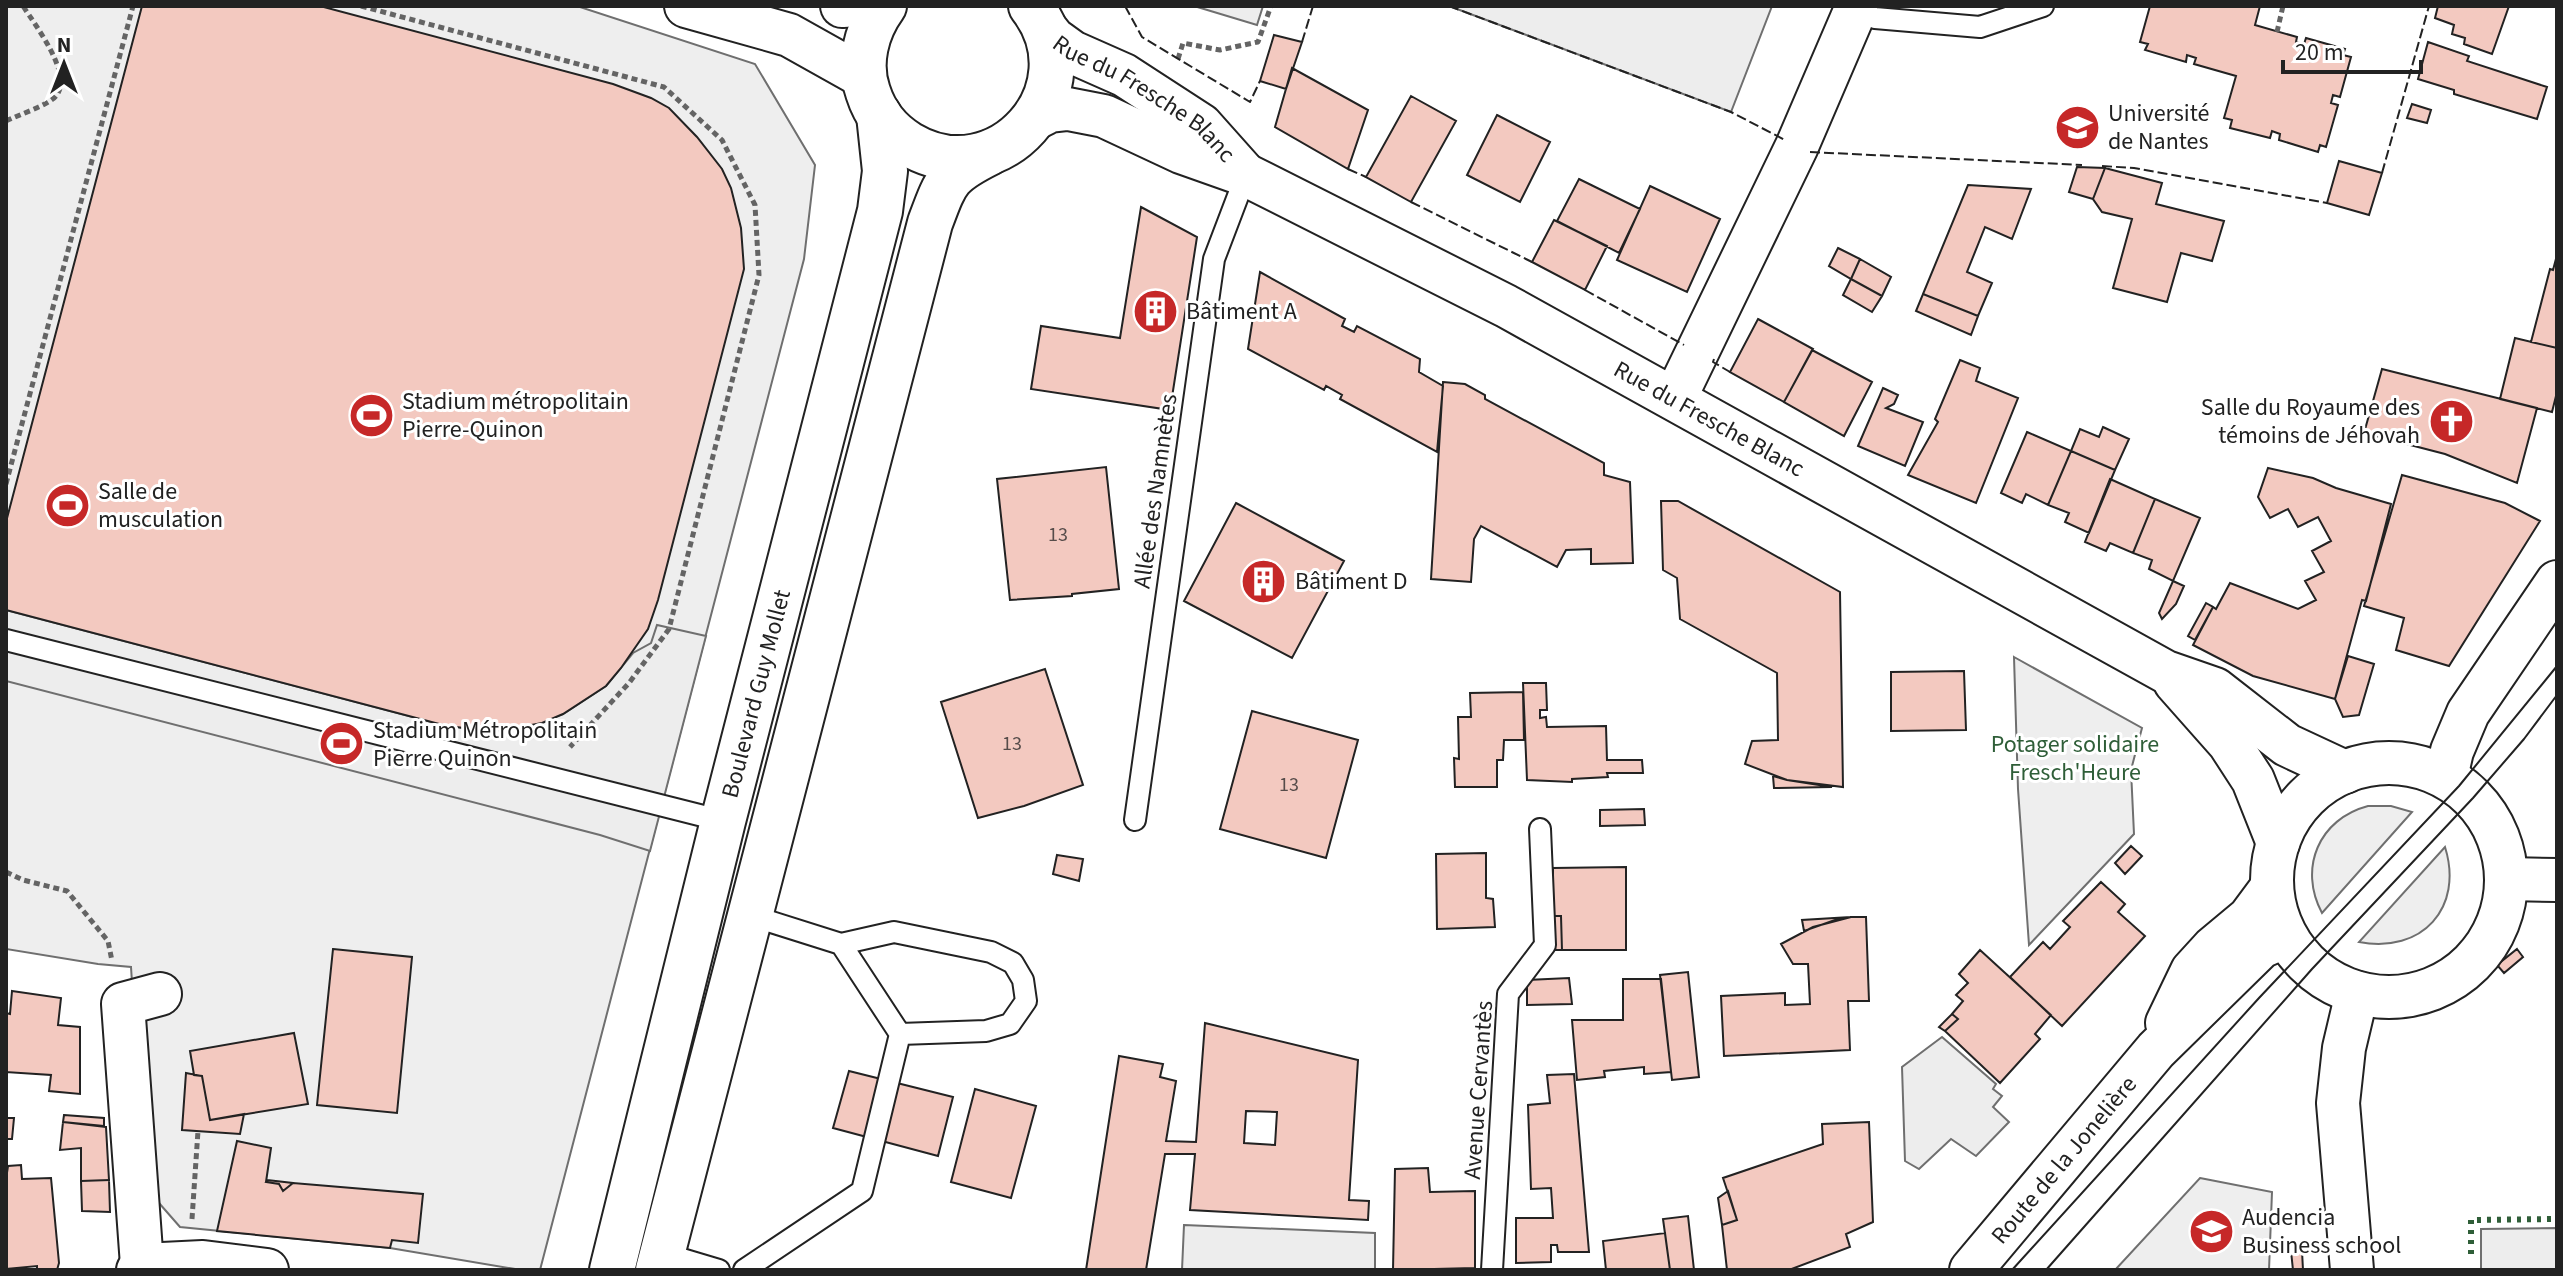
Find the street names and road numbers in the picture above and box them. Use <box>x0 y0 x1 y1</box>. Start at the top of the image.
street label: Rue du Fresche Blanc <box>1045 26 1243 170</box>
street label: Rue du Fresche Blanc <box>1607 352 1811 486</box>
street label: Allée des Namnètes <box>1125 392 1186 591</box>
street label: Boulevard Guy Mollet <box>713 586 800 802</box>
street label: Avenue Cervantès <box>1455 1000 1502 1181</box>
street label: Route de la Jonelière <box>1983 1068 2145 1252</box>

